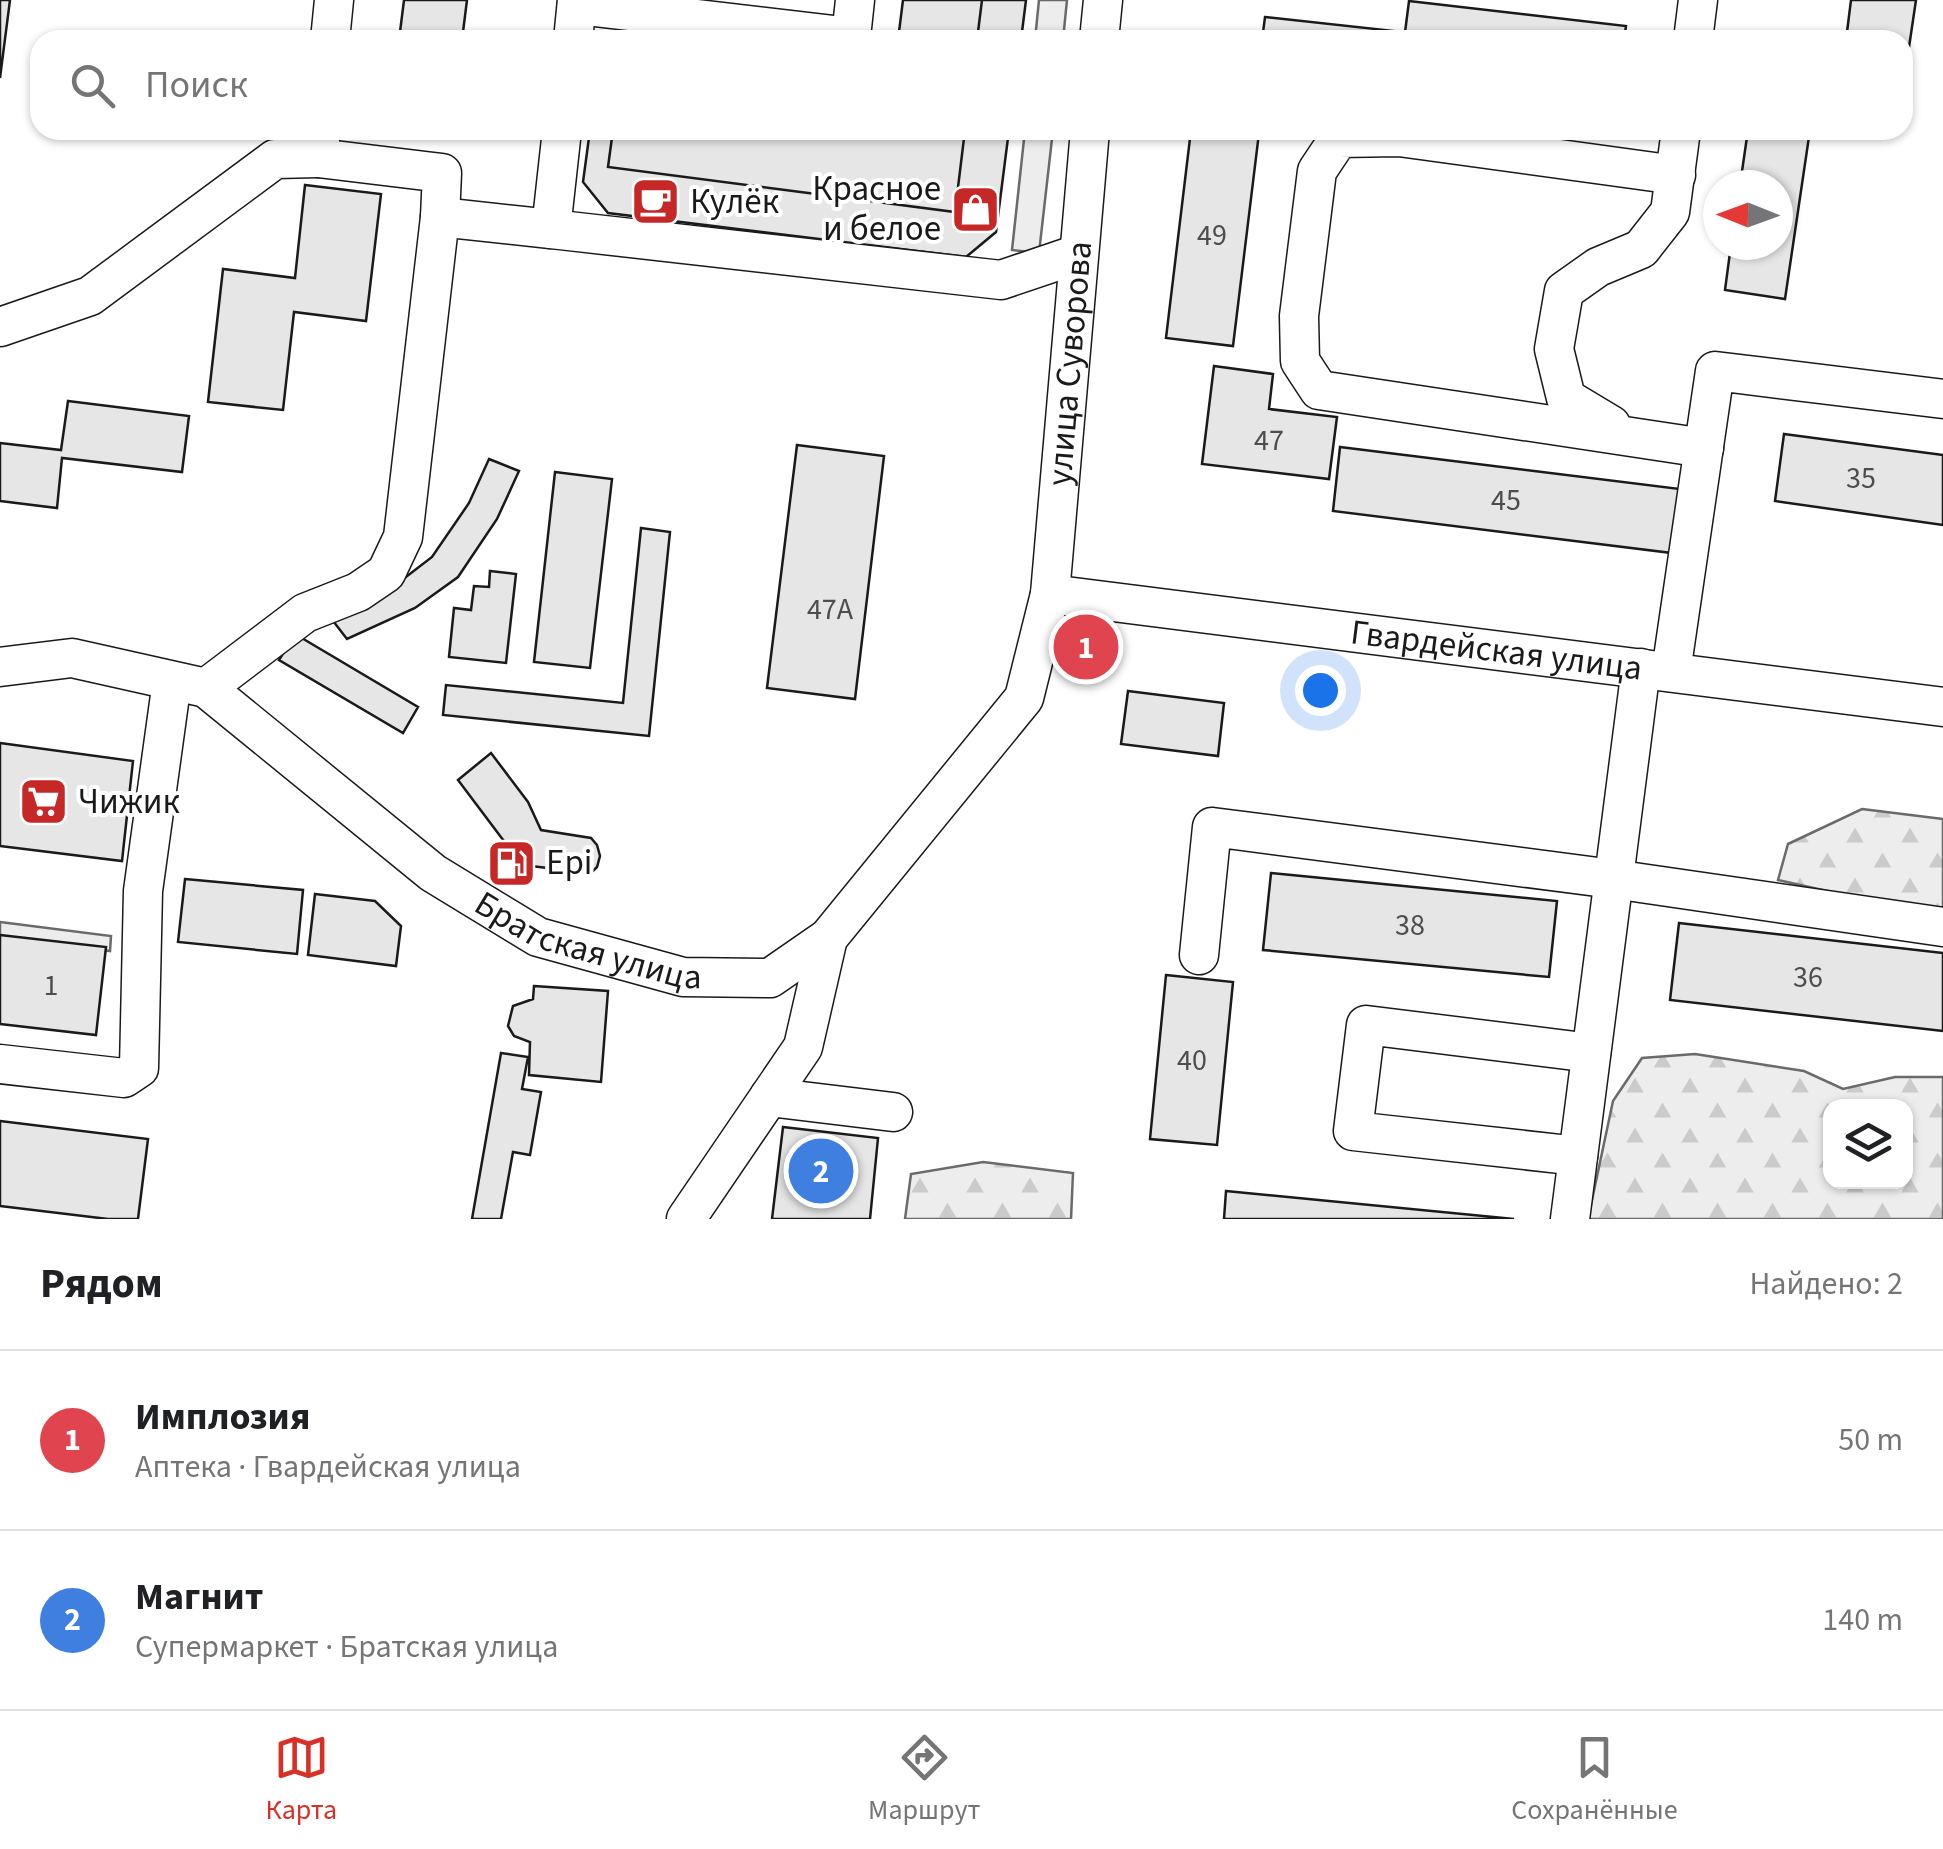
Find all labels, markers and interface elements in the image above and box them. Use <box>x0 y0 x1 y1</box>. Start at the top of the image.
search box <box>30 30 1913 140</box>
icon: search <box>65 58 120 113</box>
text: Поиск <box>145 58 248 112</box>
place label: Красное и белое <box>812 164 941 254</box>
north arrow <box>1703 170 1793 260</box>
cafe icon: Кулёк <box>629 176 681 228</box>
place label: Кулёк <box>690 177 780 227</box>
shop icon: Красное и белое <box>950 183 1002 235</box>
house number: 49 <box>1197 214 1227 257</box>
street label: улица Суворова <box>1034 239 1105 488</box>
house number: 47 <box>1254 419 1284 462</box>
house number: 35 <box>1846 457 1876 500</box>
house number: 45 <box>1491 479 1521 522</box>
house number: 47А <box>807 588 854 631</box>
street label: Гвардейская улица <box>1348 607 1645 694</box>
pin: 1 <box>1054 610 1118 684</box>
your location <box>1295 665 1346 716</box>
supermarket icon: Чижик <box>17 776 69 828</box>
place label: Чижик <box>78 777 181 827</box>
fuel station icon: Epi <box>485 837 537 889</box>
place label: Epi <box>546 838 592 888</box>
street label: Братская улица <box>465 879 702 1002</box>
house number: 38 <box>1395 904 1425 947</box>
house number: 36 <box>1793 956 1823 999</box>
house number: 1 <box>44 964 58 1007</box>
house number: 40 <box>1177 1039 1207 1082</box>
map controls <box>1823 1099 1913 1189</box>
button: layers <box>1823 1099 1913 1189</box>
pin: 2 <box>788 1134 854 1208</box>
text: Рядом <box>40 1254 163 1314</box>
text: Найдено: 2 <box>1749 1261 1903 1307</box>
text: Имплозия <box>135 1390 310 1444</box>
text: 1 <box>64 1417 81 1463</box>
text: 50 m <box>1838 1417 1903 1463</box>
text: Аптека · Гвардейская улица <box>135 1444 521 1490</box>
text: Магнит <box>135 1570 263 1624</box>
text: 2 <box>64 1597 81 1643</box>
text: 140 m <box>1822 1597 1903 1643</box>
text: Супермаркет · Братская улица <box>135 1624 558 1670</box>
tab: Карта <box>265 1730 337 1830</box>
tab: Маршрут <box>868 1730 980 1830</box>
tab: Сохранённые <box>1511 1730 1678 1830</box>

